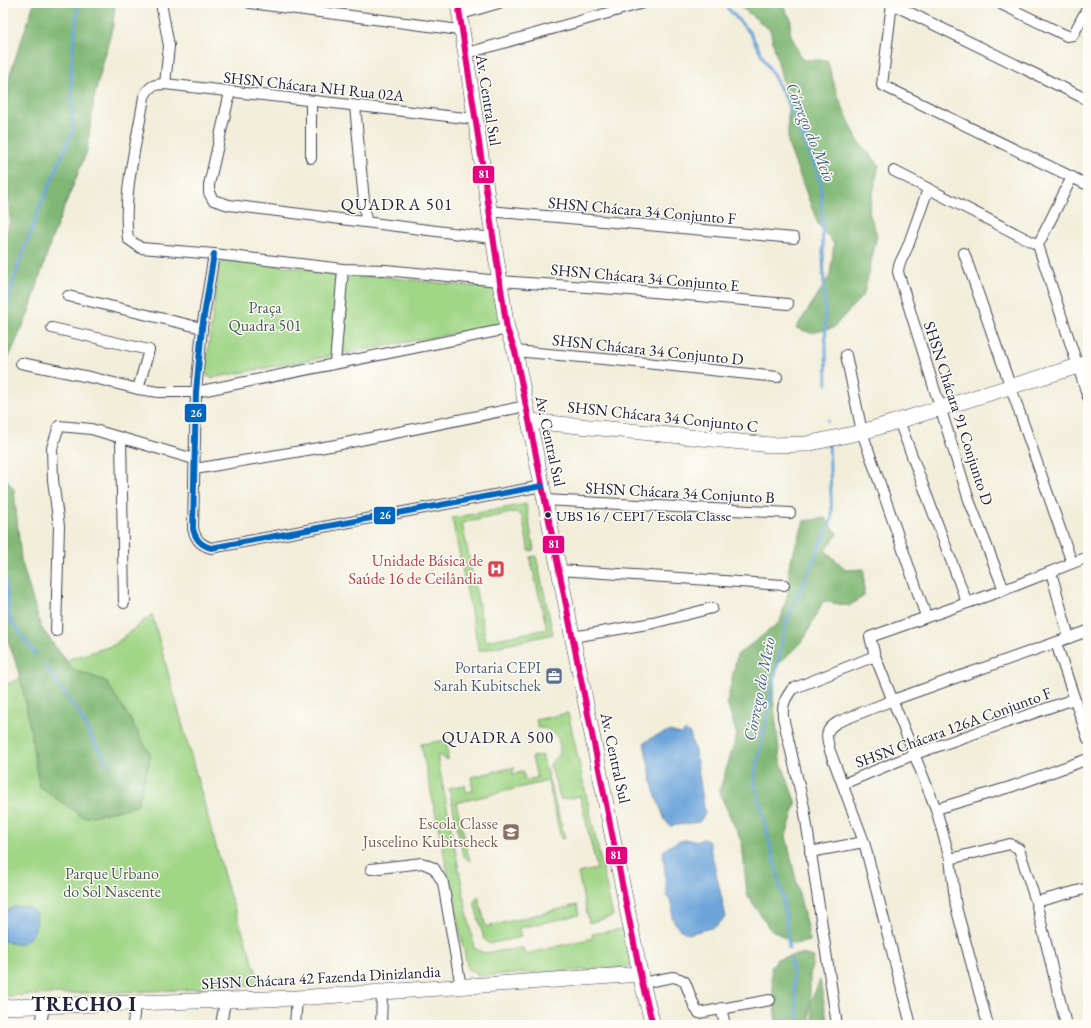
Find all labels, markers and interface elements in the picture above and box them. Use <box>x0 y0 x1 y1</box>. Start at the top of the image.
street label: Av. Central Sul <box>471 52 506 147</box>
street label: SHSN Chácara NH Rua 02A <box>222 67 406 107</box>
water label: Córrego do Meio <box>781 79 841 185</box>
line badge: 81 <box>472 165 495 184</box>
text: 81 <box>478 167 490 181</box>
street label: SHSN Chácara 34 Conjunto F <box>547 192 737 229</box>
district label: QUADRA 501 <box>341 193 453 215</box>
street label: SHSN Chácara 34 Conjunto E <box>550 259 740 296</box>
park label: Praça Quadra 501 <box>228 297 302 336</box>
street label: SHSN Chácara 91 Conjunto D <box>919 318 998 508</box>
street label: SHSN Chácara 34 Conjunto D <box>551 329 745 370</box>
street label: Av. Central Sul <box>530 393 570 489</box>
street label: SHSN Chácara 34 Conjunto C <box>567 396 759 437</box>
line badge: 26 <box>184 403 207 423</box>
text: 26 <box>190 406 202 420</box>
street label: SHSN Chácara 34 Conjunto B <box>585 477 775 508</box>
line badge: 26 <box>373 506 396 525</box>
place label: UBS 16 / CEPI / Escola Classe <box>556 506 732 525</box>
text: 26 <box>379 508 391 522</box>
marker: UBS 16 / CEPI / Escola Classe <box>543 510 553 520</box>
line badge: 81 <box>542 535 565 554</box>
text: 81 <box>548 537 560 551</box>
place label: Unidade Básica de Saúde 16 de Ceilândia <box>349 550 484 589</box>
hospital icon: Unidade Básica de Saúde 16 de Ceilândia <box>486 559 506 579</box>
water label: Córrego do Meio <box>738 635 780 743</box>
place label: Portaria CEPI Sarah Kubitschek <box>434 657 542 696</box>
office icon: Portaria CEPI Sarah Kubitschek <box>544 666 564 686</box>
street label: SHSN Chácara 126A Conjunto F <box>852 682 1054 773</box>
street label: Av. Central Sul <box>595 710 635 806</box>
district label: QUADRA 500 <box>442 726 554 748</box>
place label: Escola Classe Juscelino Kubitscheck <box>361 813 498 852</box>
school or university icon: Escola Classe Juscelino Kubitscheck <box>501 822 521 842</box>
line badge: 81 <box>605 846 628 865</box>
text: 81 <box>610 848 622 862</box>
park label: Parque Urbano do Sol Nascente <box>63 863 161 902</box>
street label: SHSN Chácara 42 Fazenda Dinizlandia <box>201 961 442 994</box>
district label: TRECHO I <box>31 991 137 1017</box>

